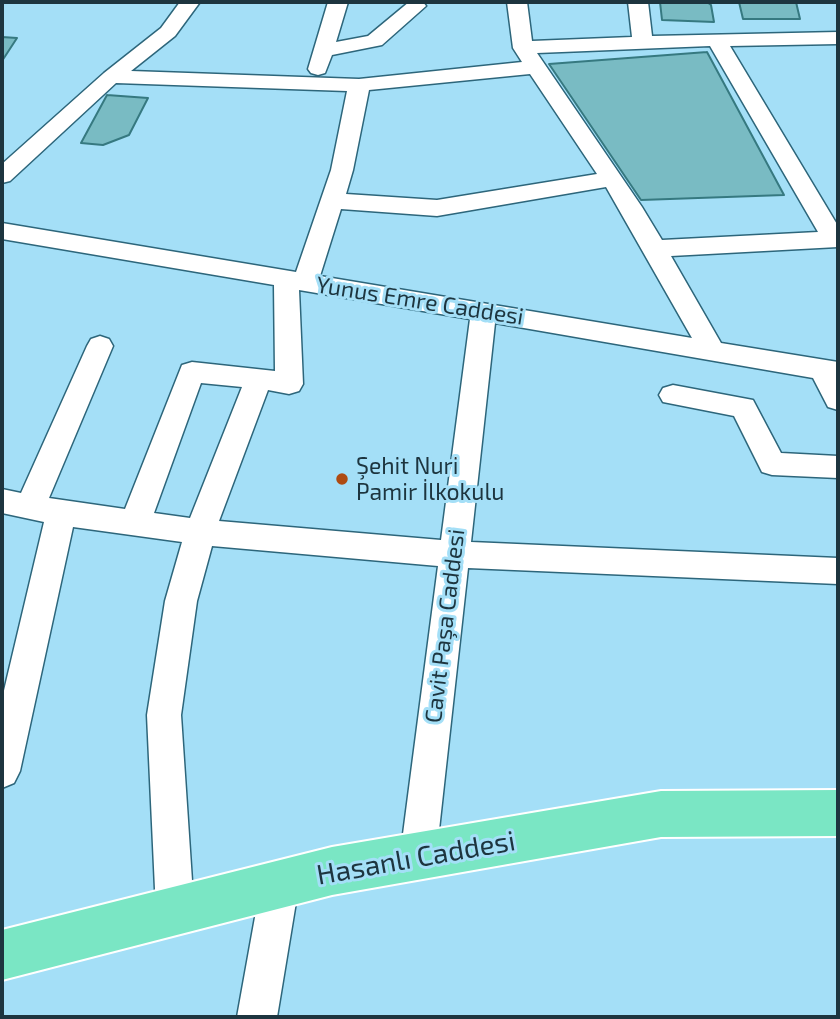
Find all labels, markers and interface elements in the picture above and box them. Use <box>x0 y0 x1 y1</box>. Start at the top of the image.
street label: Yunus Emre Caddesi <box>314 271 526 331</box>
place label: Şehit Nuri Pamir İlkokulu <box>356 452 504 506</box>
marker: Şehit Nuri Pamir İlkokulu <box>334 471 350 487</box>
street label: Cavit Paşa Caddesi <box>419 528 471 724</box>
street label: Hasanlı Caddesi <box>314 824 518 892</box>

